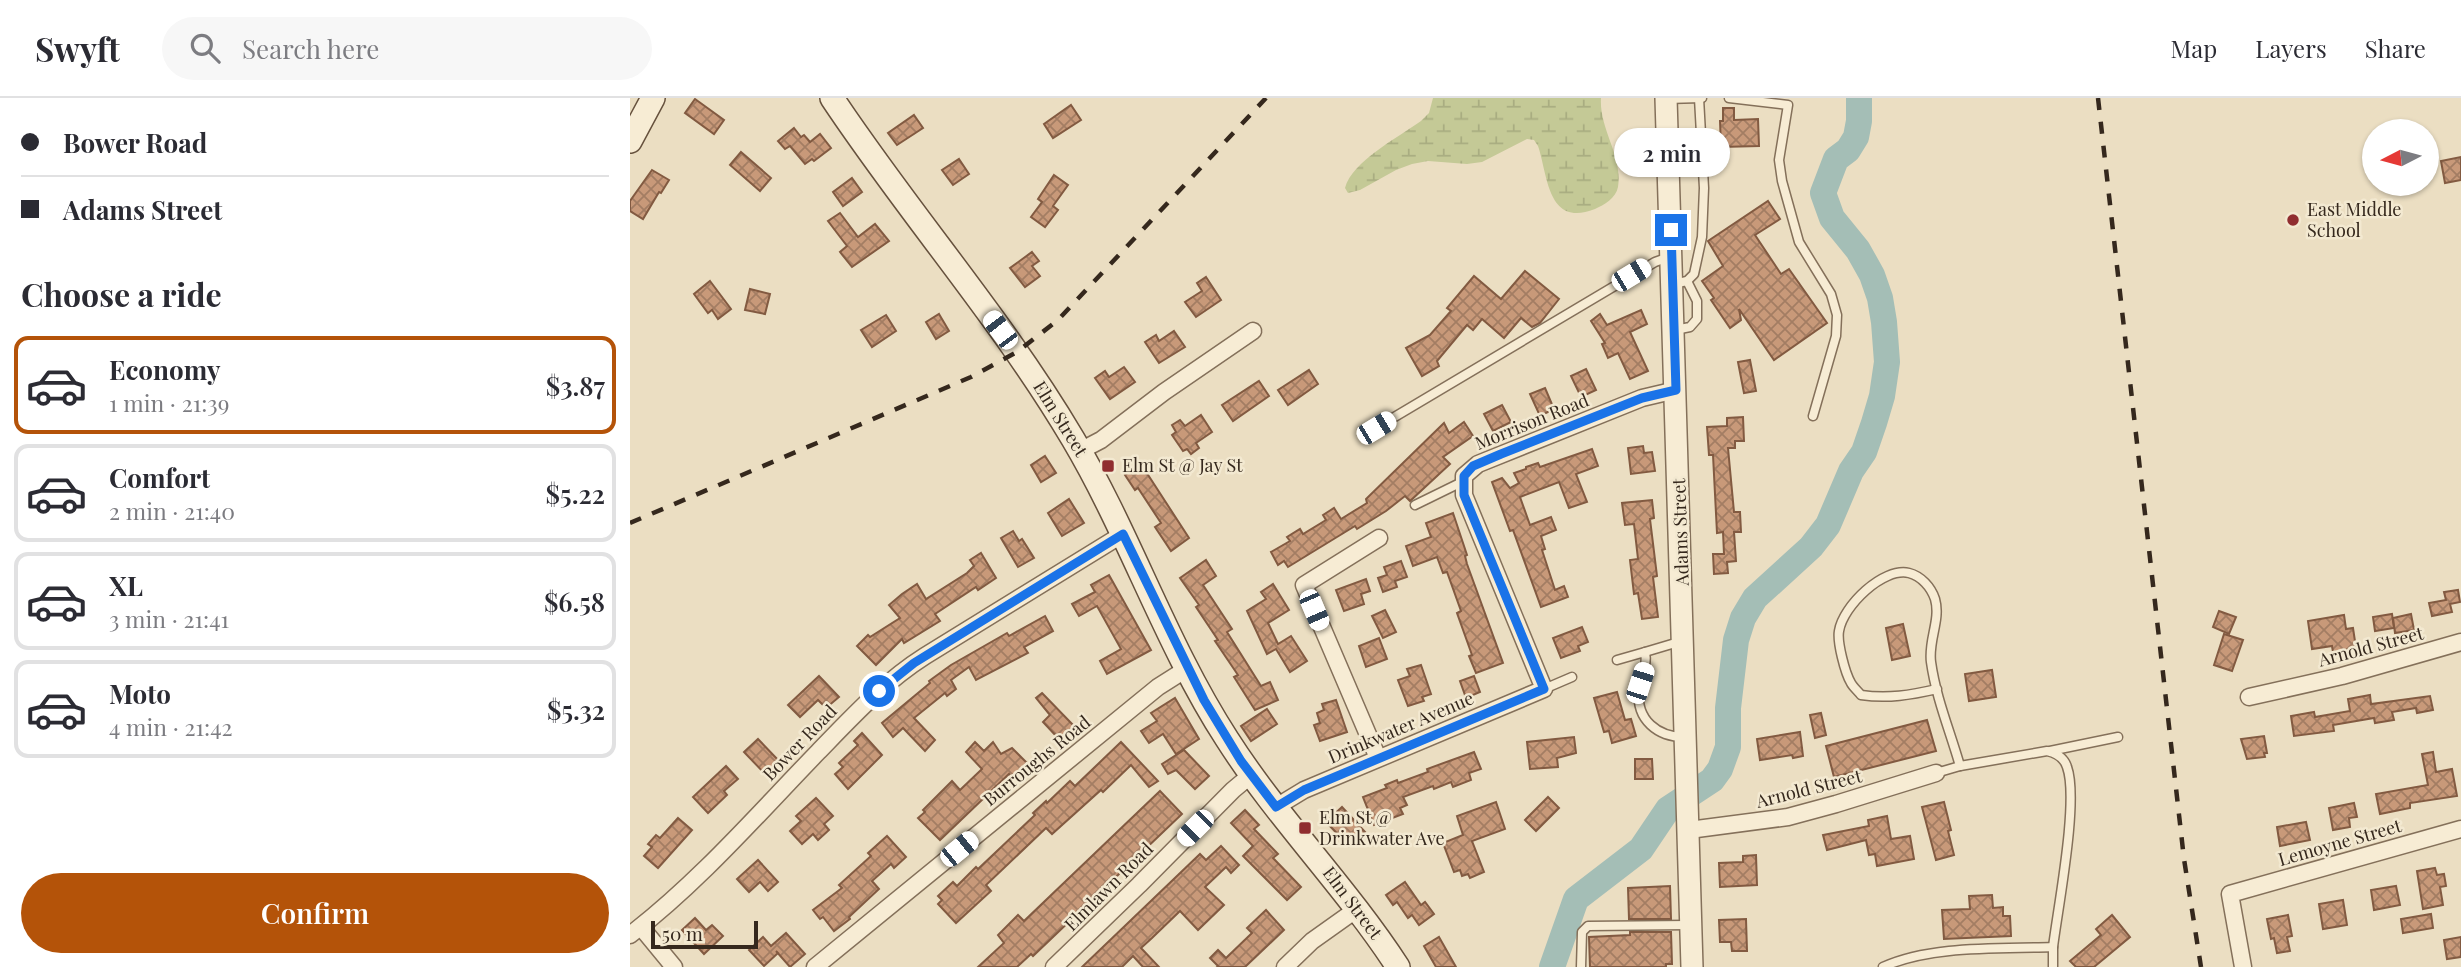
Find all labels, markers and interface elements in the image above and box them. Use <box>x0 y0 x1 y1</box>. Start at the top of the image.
search box <box>162 17 652 80</box>
text: Swyft <box>35 26 120 70</box>
icon: search <box>186 29 224 67</box>
text: Search here <box>242 31 379 66</box>
text: Map <box>2171 32 2217 64</box>
text: Layers <box>2255 32 2327 64</box>
text: Share <box>2365 32 2426 64</box>
north arrow <box>2362 119 2440 196</box>
map controls <box>2362 119 2439 196</box>
text: Bower Road <box>63 125 207 160</box>
callout: 2 min <box>1613 129 1729 178</box>
text: 2 min <box>1643 137 1701 168</box>
text: Adams Street <box>63 192 222 227</box>
place label: East Middle School <box>2307 197 2401 242</box>
marker: East Middle School <box>2285 212 2301 228</box>
route end <box>1655 214 1687 246</box>
car <box>1608 255 1655 295</box>
text: Choose a ride <box>21 272 222 315</box>
car <box>979 307 1022 353</box>
text: Economy <box>109 352 220 387</box>
icon: car <box>25 354 88 417</box>
text: $3.87 <box>546 368 605 403</box>
street label: Elm Street <box>1028 376 1094 461</box>
text: 1 min · 21:39 <box>109 387 229 418</box>
street label: Morrison Road <box>1471 387 1593 455</box>
car <box>1353 408 1400 448</box>
place label: Elm St @ Jay St <box>1122 453 1243 477</box>
marker: Elm St @ Jay St <box>1100 458 1116 474</box>
text: Comfort <box>109 460 210 495</box>
icon: car <box>25 462 88 525</box>
text: $5.22 <box>546 476 605 511</box>
street label: Adams Street <box>1666 477 1694 587</box>
text: 2 min · 21:40 <box>109 495 235 526</box>
text: XL <box>109 568 143 603</box>
icon: car <box>25 570 88 633</box>
text: $6.58 <box>544 584 605 619</box>
car <box>1297 587 1332 633</box>
text: 3 min · 21:41 <box>109 603 229 634</box>
street label: Arnold Street <box>2314 620 2427 672</box>
car <box>1624 660 1657 706</box>
route start <box>863 675 895 707</box>
text: Moto <box>109 676 171 711</box>
icon: car <box>25 678 88 741</box>
street label: Drinkwater Avenue <box>1324 686 1477 769</box>
text: $5.32 <box>547 692 605 727</box>
street label: Bower Road <box>757 699 842 785</box>
street label: Burroughs Road <box>978 709 1095 811</box>
text: 4 min · 21:42 <box>109 711 233 742</box>
street label: Arnold Street <box>1752 763 1865 813</box>
place label: Elm St @ Drinkwater Ave <box>1319 805 1445 850</box>
car <box>1173 806 1218 850</box>
street label: Lemoyne Street <box>2275 813 2405 871</box>
marker: Elm St @ Drinkwater Ave <box>1297 820 1313 836</box>
car <box>937 828 982 870</box>
street label: Elmlawn Road <box>1059 836 1158 936</box>
street label: Elm Street <box>1318 861 1388 944</box>
button: Confirm <box>21 873 609 953</box>
scale bar <box>651 918 758 950</box>
text: 50 m <box>662 920 703 946</box>

